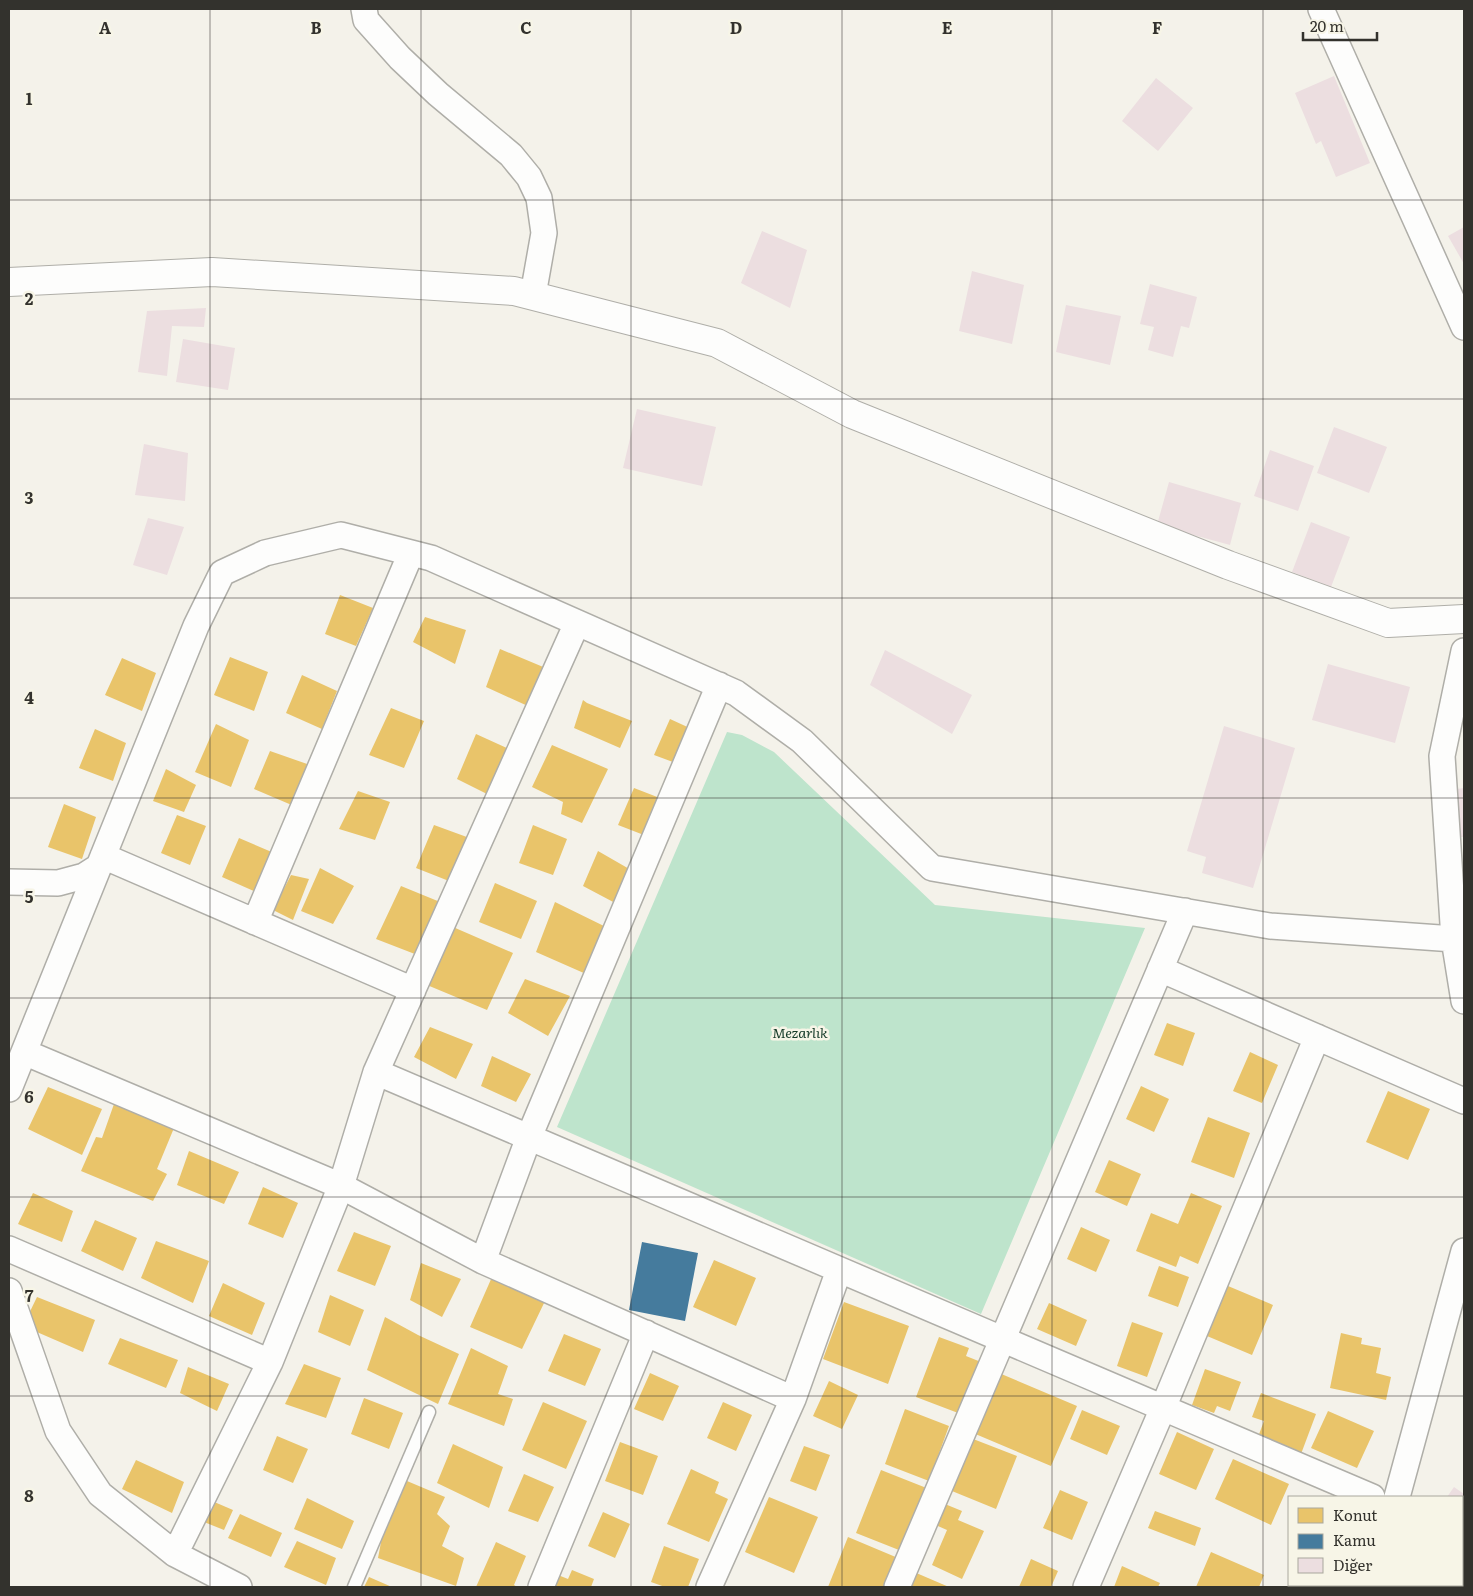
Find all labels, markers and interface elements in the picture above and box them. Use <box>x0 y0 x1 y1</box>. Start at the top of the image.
scale bar <box>1303 10 1377 42</box>
text: 20 m <box>1310 14 1344 37</box>
text: A <box>99 15 111 39</box>
text: B <box>310 15 322 39</box>
text: C <box>520 15 532 39</box>
text: D <box>730 15 742 39</box>
text: E <box>942 15 953 39</box>
text: F <box>1152 15 1162 39</box>
text: 1 <box>26 86 33 110</box>
text: 2 <box>25 286 34 310</box>
text: 3 <box>25 485 34 509</box>
text: 4 <box>24 685 34 709</box>
text: 5 <box>25 884 34 908</box>
park label: Mezarlık <box>772 1022 828 1042</box>
text: 6 <box>24 1084 34 1108</box>
text: 7 <box>25 1283 34 1307</box>
text: 8 <box>24 1483 34 1507</box>
legend <box>1288 1496 1463 1586</box>
text: Konut <box>1333 1503 1377 1526</box>
text: Kamu <box>1333 1528 1376 1551</box>
text: Diğer <box>1333 1553 1372 1576</box>

